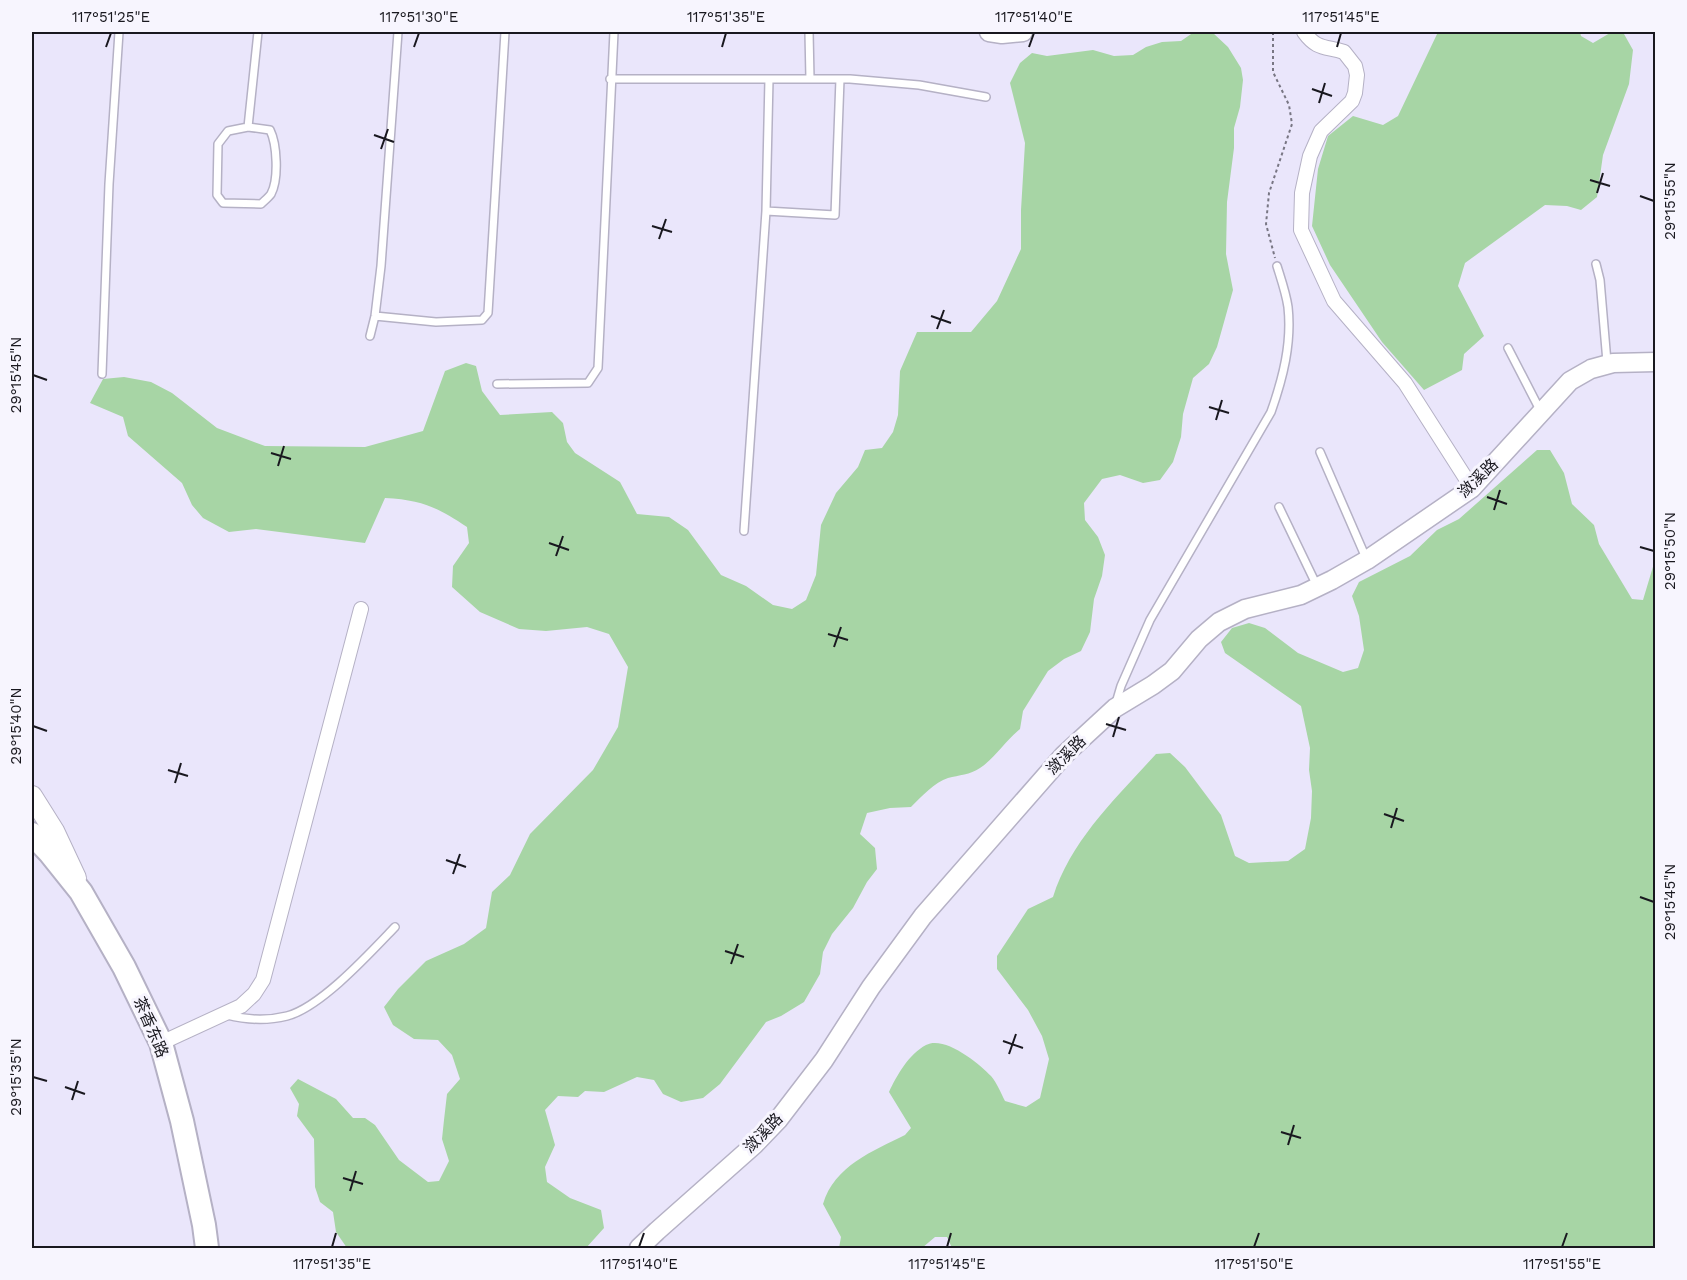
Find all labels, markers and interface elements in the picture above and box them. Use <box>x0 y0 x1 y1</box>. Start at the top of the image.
text: 117°51'25"E <box>72 8 150 26</box>
text: 117°51'30"E <box>380 8 458 26</box>
text: 117°51'35"E <box>687 8 765 26</box>
text: 117°51'40"E <box>995 8 1073 26</box>
text: 117°51'45"E <box>1302 8 1380 26</box>
text: 29°15'55"N <box>1661 162 1679 240</box>
text: 29°15'45"N <box>7 337 25 413</box>
street label: 潋溪路 <box>1454 454 1502 502</box>
text: 29°15'50"N <box>1661 512 1679 590</box>
text: 29°15'40"N <box>7 687 25 765</box>
street label: 潋溪路 <box>1042 731 1090 779</box>
text: 29°15'45"N <box>1661 864 1679 940</box>
street label: 茶香东路 <box>130 994 172 1060</box>
text: 29°15'35"N <box>7 1038 25 1116</box>
street label: 潋溪路 <box>739 1109 787 1157</box>
text: 117°51'35"E <box>293 1255 371 1273</box>
text: 117°51'40"E <box>600 1255 678 1273</box>
text: 117°51'45"E <box>908 1255 986 1273</box>
text: 117°51'50"E <box>1215 1255 1293 1273</box>
text: 117°51'55"E <box>1523 1255 1601 1273</box>

